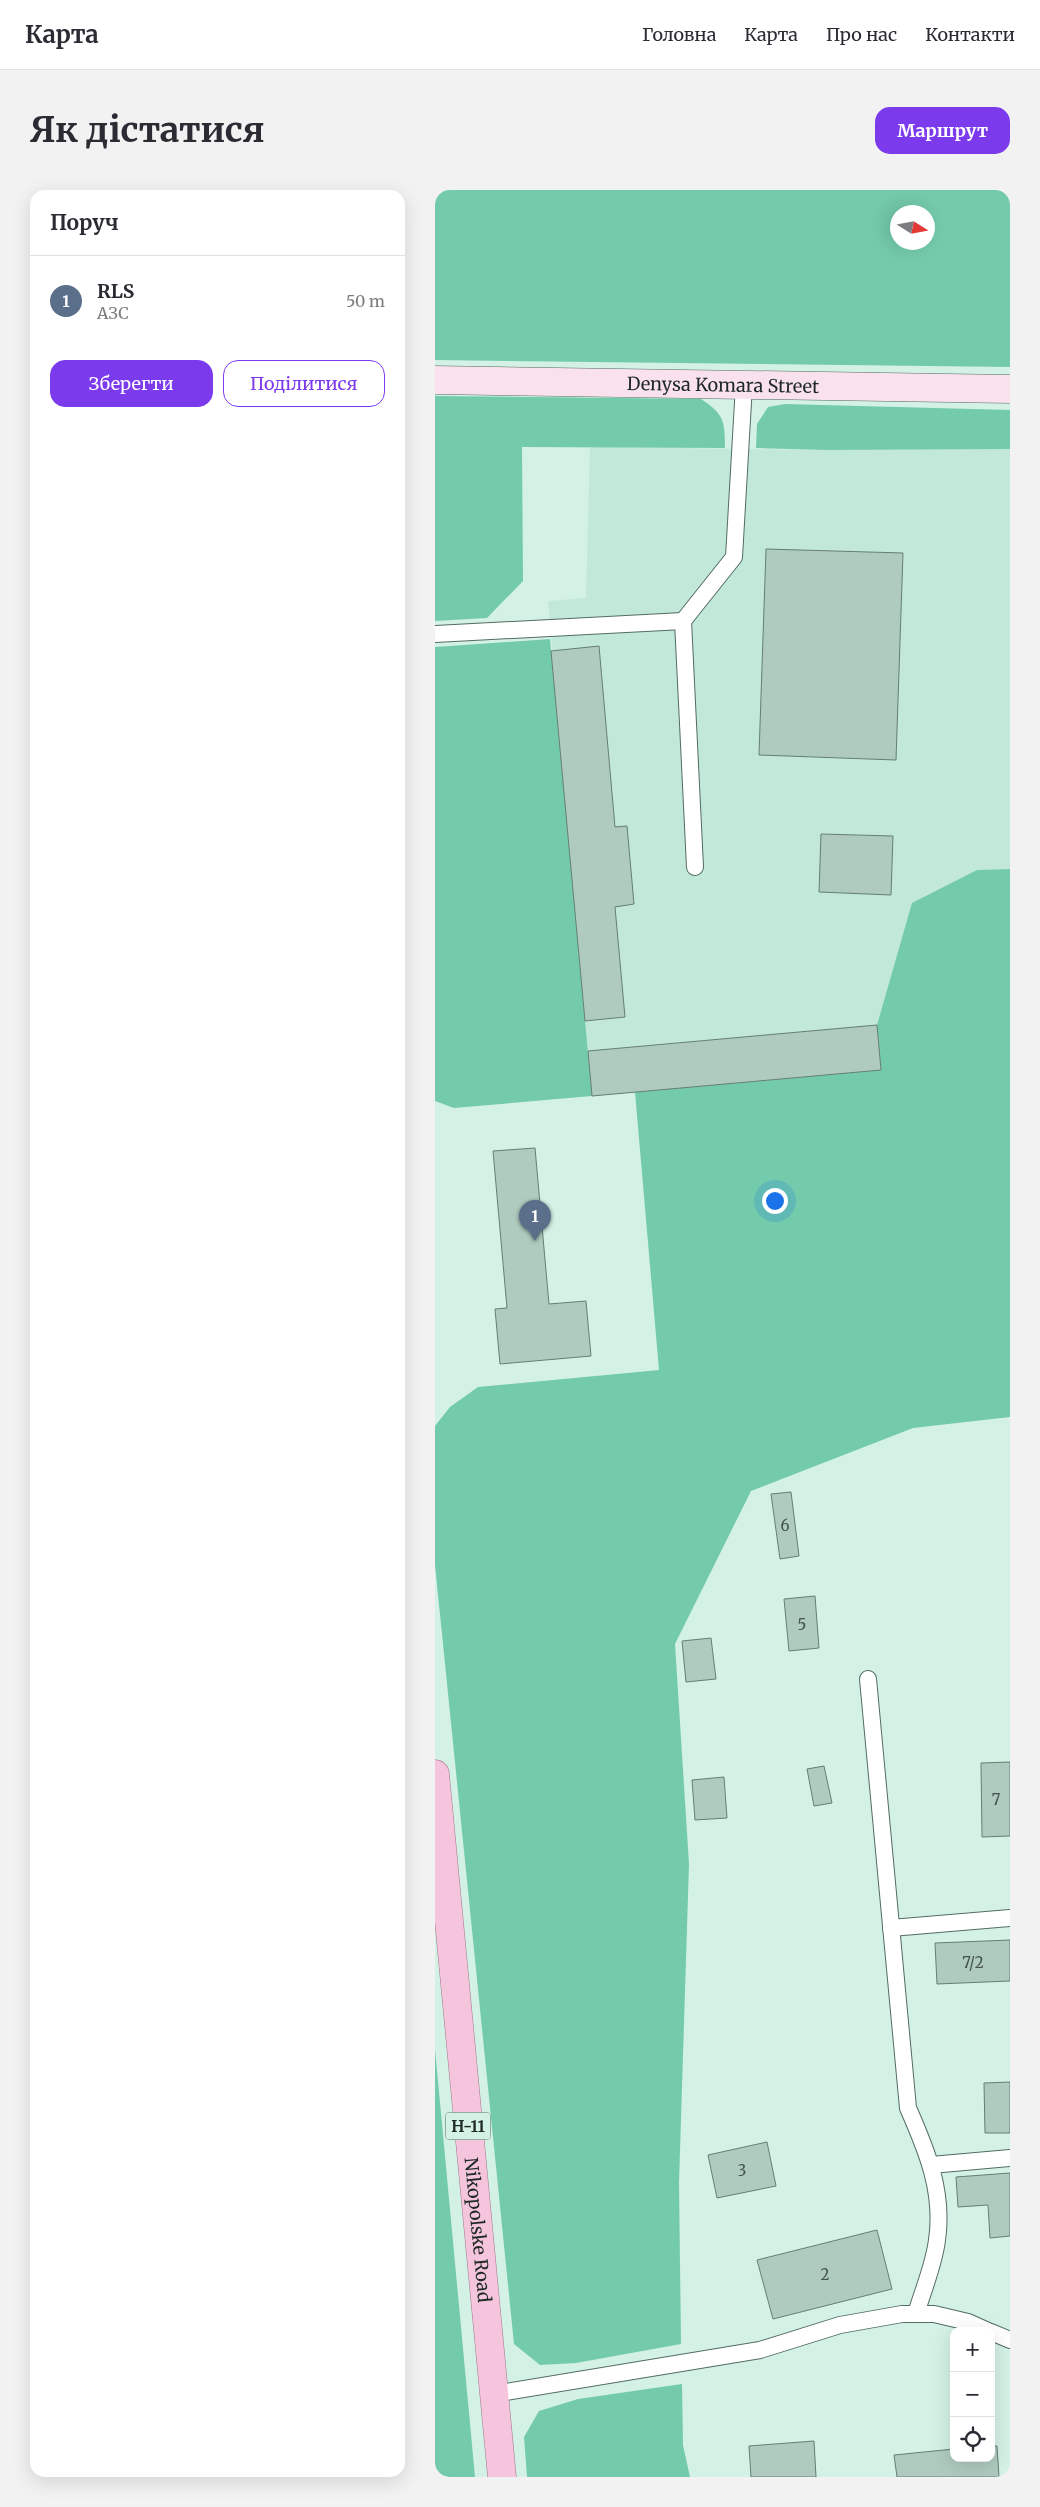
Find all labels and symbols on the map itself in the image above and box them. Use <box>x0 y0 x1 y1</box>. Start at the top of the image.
north arrow <box>890 205 935 250</box>
street label: Denysa Komara Street <box>627 372 819 398</box>
your location <box>762 1188 788 1214</box>
pin: 1 <box>519 1200 551 1241</box>
house number: 6 <box>780 1516 790 1535</box>
house number: 5 <box>798 1615 806 1634</box>
house number: 7 <box>992 1790 1001 1809</box>
house number: 7/2 <box>962 1953 984 1972</box>
road number: Н-11 <box>445 2112 491 2140</box>
street label: Nikopolske Road <box>460 2156 497 2304</box>
house number: 3 <box>738 2161 746 2180</box>
house number: 2 <box>821 2265 830 2284</box>

